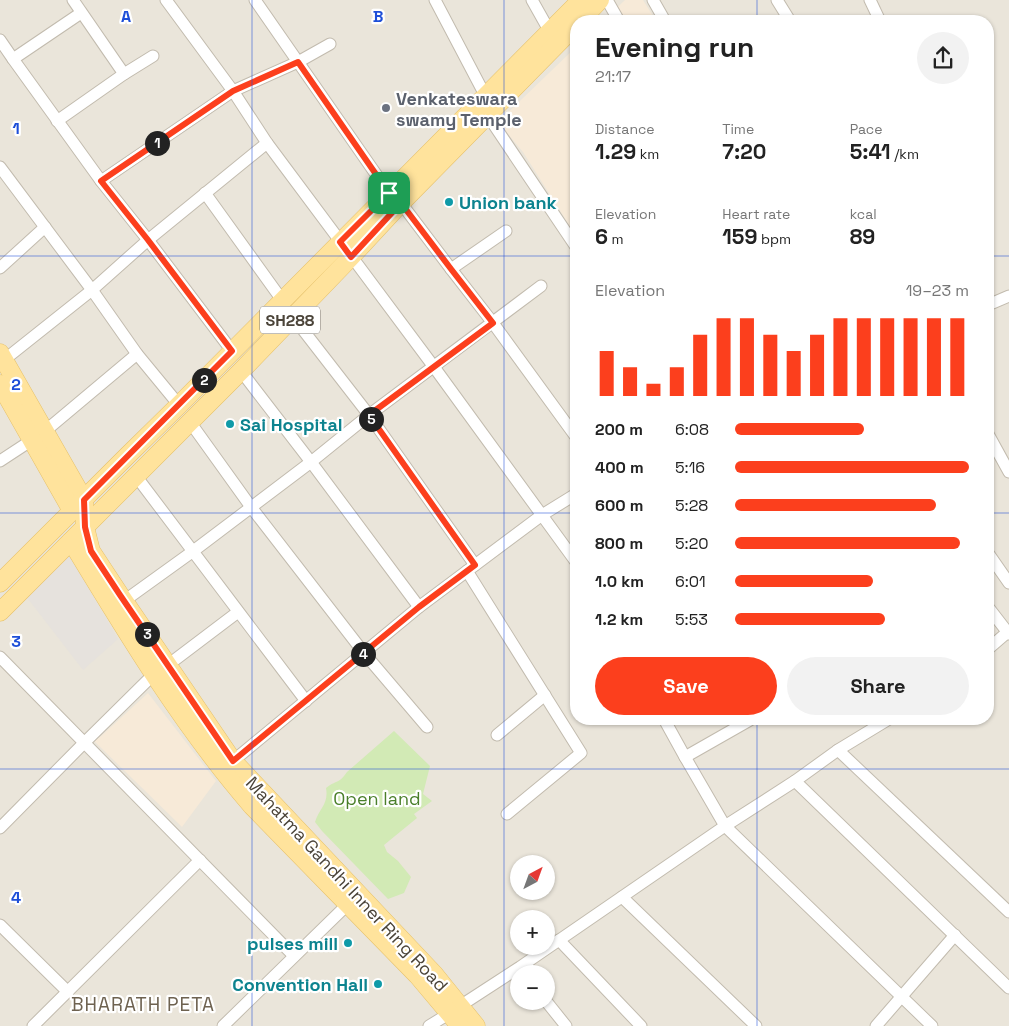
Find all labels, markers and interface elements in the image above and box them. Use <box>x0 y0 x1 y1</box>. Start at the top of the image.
text: A <box>121 6 131 27</box>
text: B <box>373 6 383 27</box>
text: Evening run <box>595 29 754 65</box>
button: share <box>917 32 969 84</box>
text: 21:17 <box>595 66 631 87</box>
place label: Venkateswara swamy Temple <box>396 87 522 131</box>
marker: Venkateswara swamy Temple <box>380 102 392 114</box>
text: 1 <box>12 118 20 139</box>
text: Distance <box>595 120 655 138</box>
text: Time <box>722 120 754 138</box>
text: Pace <box>850 120 882 138</box>
pin: 1 <box>144 130 170 156</box>
text: 1 <box>154 134 161 152</box>
text: 1.29 <box>595 138 636 165</box>
text: 7:20 <box>722 138 766 165</box>
text: 5:41 <box>850 138 891 165</box>
text: km <box>636 145 659 163</box>
text: /km <box>891 145 919 163</box>
pin <box>368 172 410 214</box>
icon: arrive <box>375 179 403 207</box>
place label: Union bank <box>459 191 557 214</box>
marker: Union bank <box>443 196 455 208</box>
text: Elevation <box>595 205 656 223</box>
text: Heart rate <box>722 205 790 223</box>
text: kcal <box>850 205 877 223</box>
text: 6 <box>595 223 608 250</box>
text: 159 <box>722 223 757 250</box>
text: 89 <box>850 223 875 250</box>
text: m <box>608 230 624 248</box>
text: bpm <box>757 230 791 248</box>
text: Elevation <box>595 280 665 301</box>
text: 19–23 m <box>906 280 969 301</box>
road number: SH288 <box>260 306 320 334</box>
pin: 2 <box>192 368 216 392</box>
text: 2 <box>200 371 209 389</box>
text: 2 <box>11 374 21 395</box>
pin: 5 <box>358 406 384 432</box>
text: 5 <box>367 410 376 428</box>
place label: Sai Hospital <box>240 413 343 436</box>
marker: Sai Hospital <box>224 418 236 430</box>
text: 200 m <box>595 419 643 440</box>
text: 6:08 <box>675 419 709 440</box>
text: 400 m <box>595 457 644 478</box>
text: 5:16 <box>675 457 705 478</box>
text: 600 m <box>595 495 643 516</box>
text: 5:28 <box>675 495 708 516</box>
text: 800 m <box>595 533 643 554</box>
text: 5:20 <box>675 533 709 554</box>
text: 1.0 km <box>595 571 644 592</box>
text: 6:01 <box>675 571 706 592</box>
text: 1.2 km <box>595 609 643 630</box>
text: 5:53 <box>675 609 708 630</box>
pin: 3 <box>134 622 160 646</box>
text: 3 <box>143 625 152 643</box>
text: 3 <box>11 631 21 652</box>
pin: 4 <box>350 642 376 666</box>
text: 4 <box>359 645 368 663</box>
button: Save <box>595 657 777 715</box>
button: Share <box>787 657 969 715</box>
street label: Mahatma Gandhi Inner Ring Road <box>241 772 453 996</box>
park label: Open land <box>333 787 421 810</box>
north arrow <box>510 855 555 900</box>
map controls <box>510 855 555 1010</box>
text: 4 <box>11 887 21 908</box>
button: + <box>510 910 555 955</box>
place label: pulses mill <box>247 932 338 955</box>
marker: pulses mill <box>342 937 354 949</box>
button: − <box>510 965 555 1010</box>
place label: Convention Hall <box>232 973 368 996</box>
marker: Convention Hall <box>372 978 384 990</box>
district label: BHARATH PETA <box>71 992 215 1017</box>

